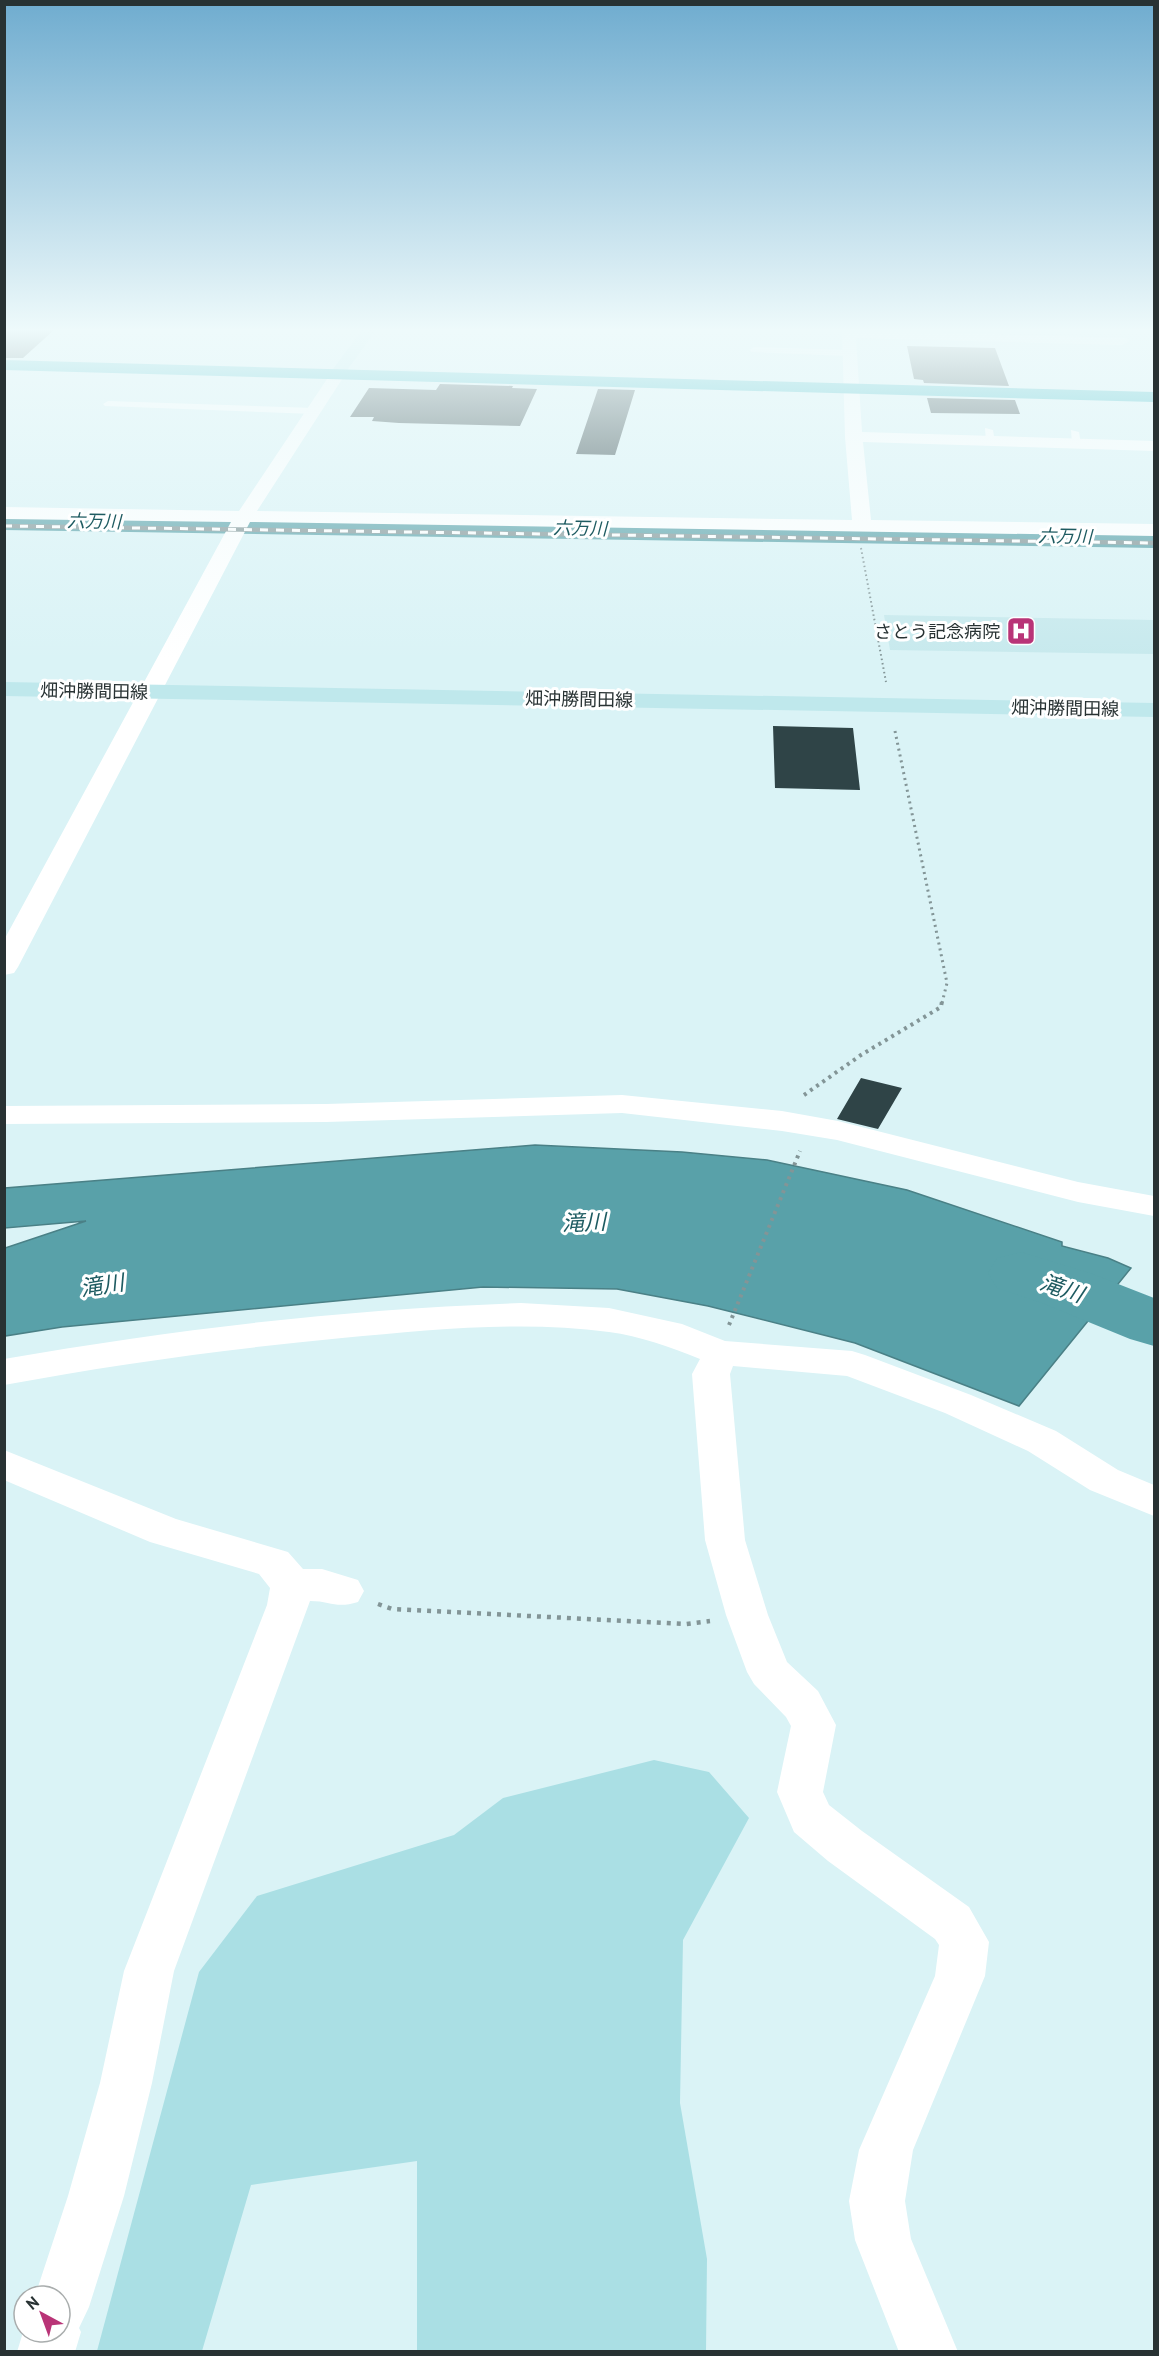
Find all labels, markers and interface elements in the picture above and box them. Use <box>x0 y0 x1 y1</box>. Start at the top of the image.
water label: 六万川 <box>67 509 123 533</box>
water label: 六万川 <box>553 516 609 540</box>
water label: 六万川 <box>1038 524 1094 548</box>
hospital icon: さとう記念病院 <box>1005 615 1037 647</box>
place label: さとう記念病院 <box>874 620 1000 643</box>
street label: 畑沖勝間田線 <box>40 679 148 703</box>
street label: 畑沖勝間田線 <box>525 687 633 711</box>
street label: 畑沖勝間田線 <box>1011 696 1119 720</box>
water label: 滝川 <box>562 1207 608 1237</box>
water label: 滝川 <box>78 1267 128 1302</box>
water label: 滝川 <box>1037 1268 1089 1309</box>
north arrow <box>12 2284 72 2344</box>
text: N <box>22 2292 43 2314</box>

